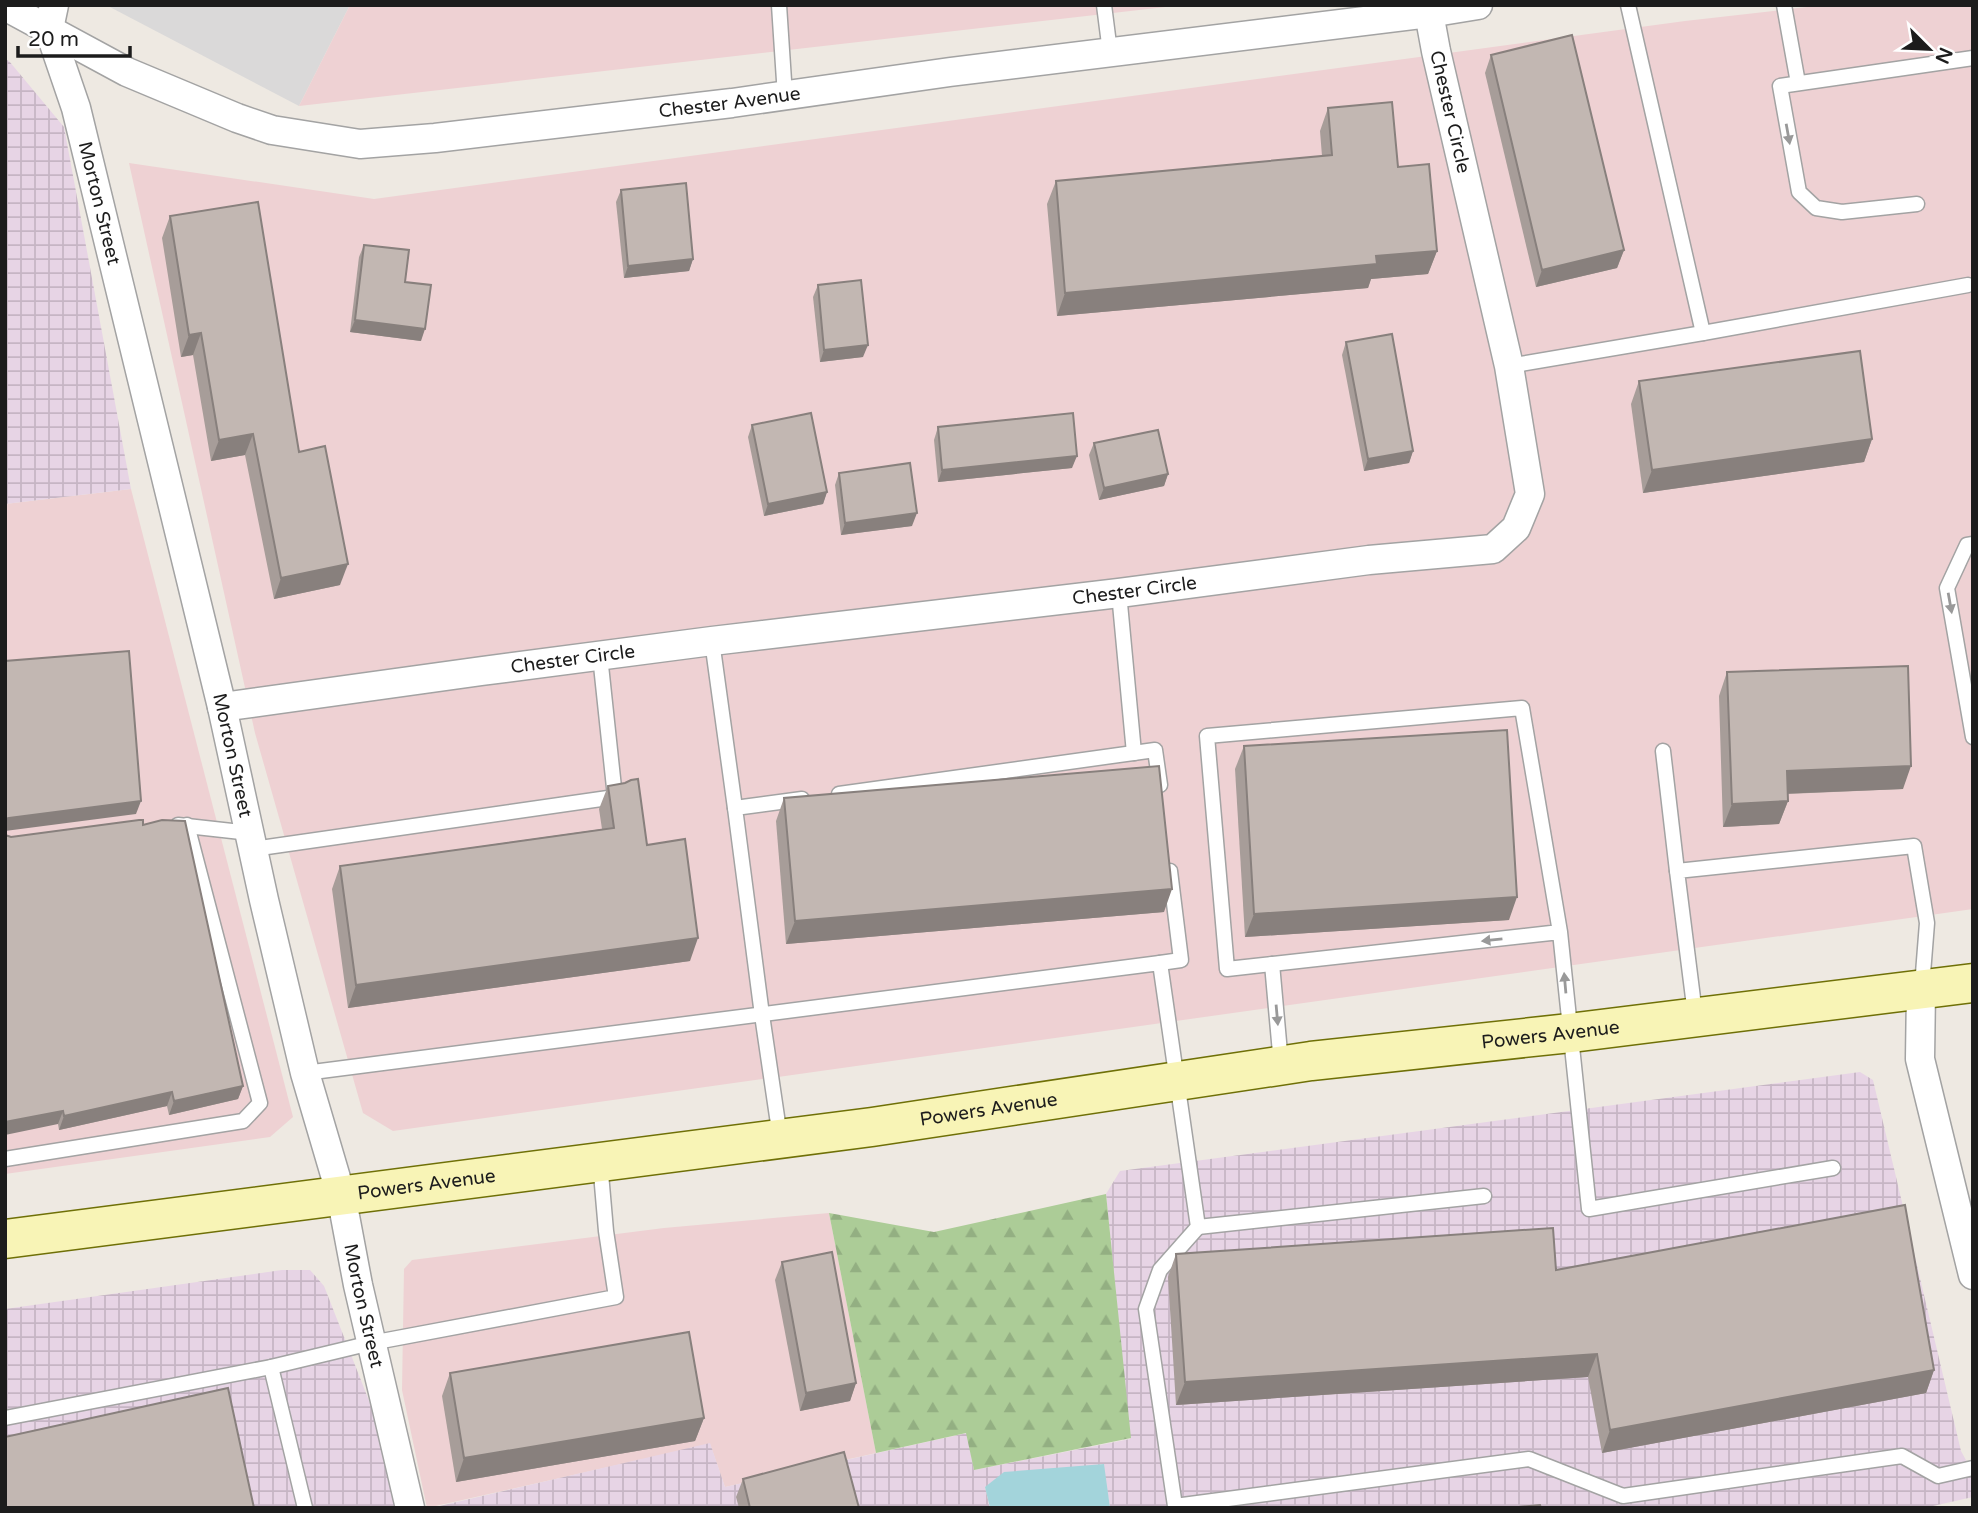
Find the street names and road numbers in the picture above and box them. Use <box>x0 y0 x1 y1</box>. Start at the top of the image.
street label: Chester Circle <box>1425 49 1475 175</box>
street label: Chester Avenue <box>657 82 802 123</box>
street label: Morton Street <box>74 139 125 267</box>
street label: Chester Circle <box>1071 572 1198 609</box>
street label: Chester Circle <box>509 640 636 678</box>
street label: Morton Street <box>208 691 257 819</box>
street label: Powers Avenue <box>1480 1016 1621 1054</box>
street label: Powers Avenue <box>918 1088 1059 1131</box>
street label: Powers Avenue <box>356 1165 497 1204</box>
street label: Morton Street <box>339 1242 388 1370</box>

